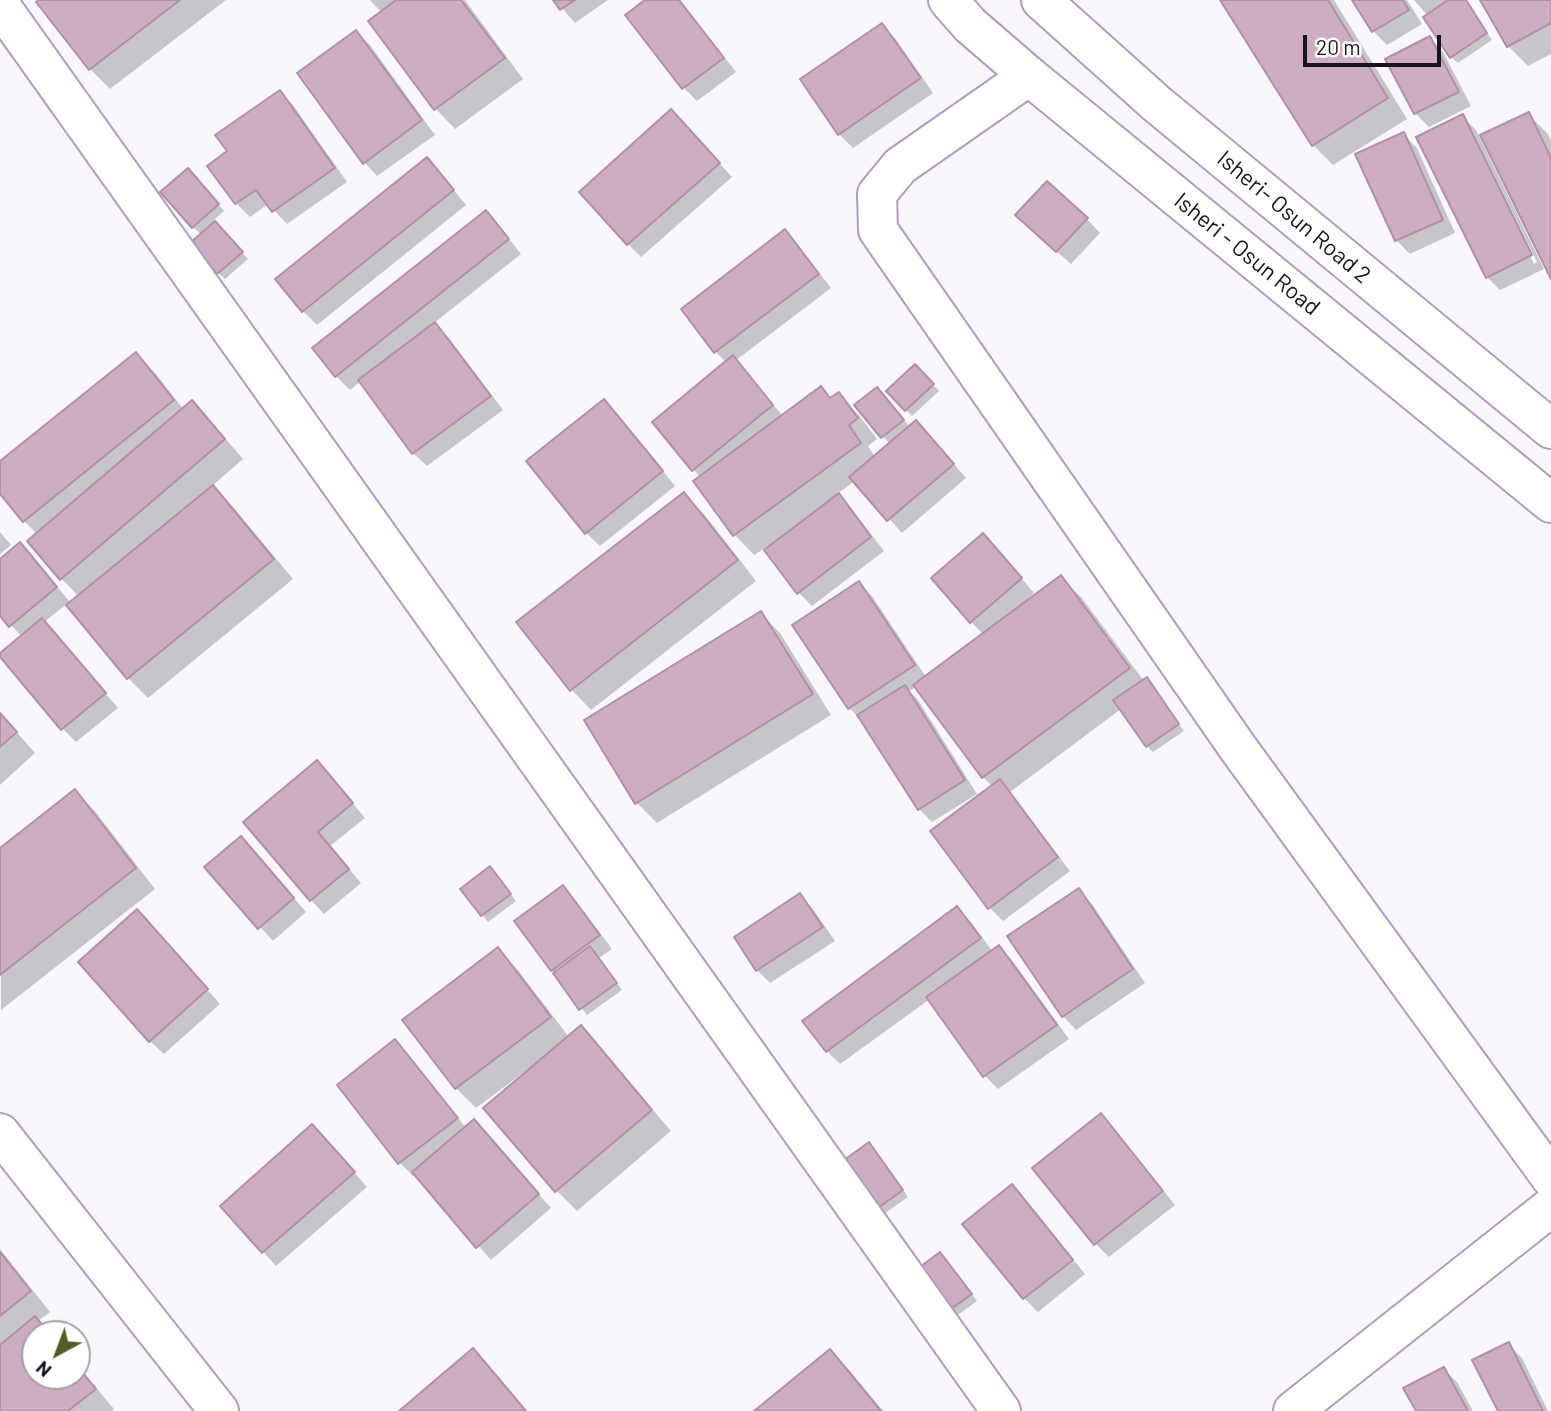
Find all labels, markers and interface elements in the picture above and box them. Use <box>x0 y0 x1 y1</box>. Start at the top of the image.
scale bar <box>1306 21 1444 65</box>
text: 20 m <box>1316 34 1361 59</box>
street label: Isheri- Osun Road 2 <box>1212 145 1376 289</box>
street label: Isheri - Osun Road <box>1169 187 1325 321</box>
north arrow <box>21 1320 91 1390</box>
text: N <box>31 1357 56 1383</box>

